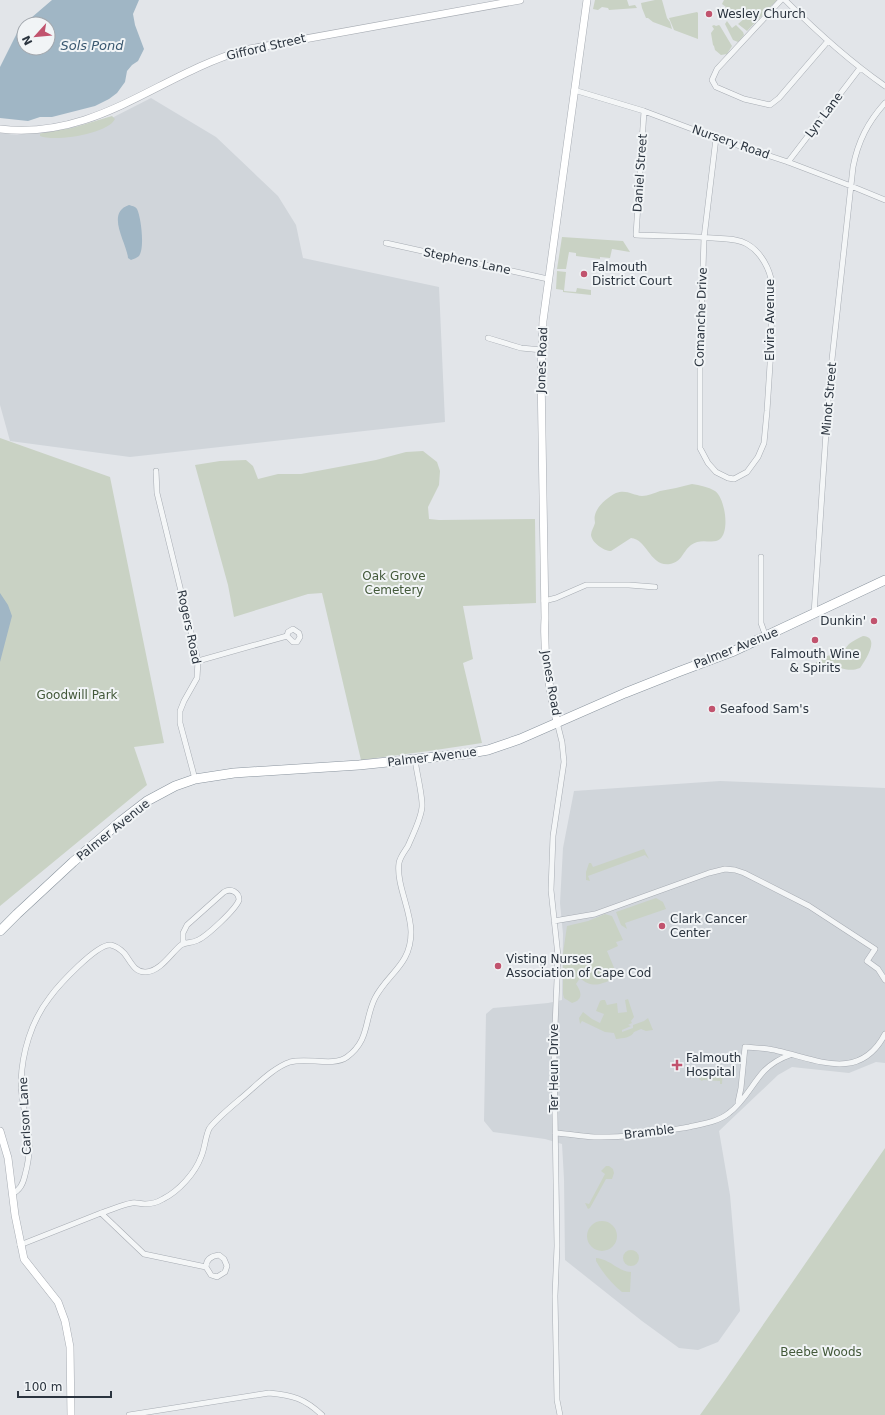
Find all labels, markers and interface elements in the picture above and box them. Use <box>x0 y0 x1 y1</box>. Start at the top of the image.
place label: Wesley Church <box>717 7 806 21</box>
marker: Wesley Church <box>704 9 714 19</box>
north arrow <box>16 16 56 56</box>
street label: Gifford Street <box>225 31 307 63</box>
text: N <box>20 33 35 47</box>
water label: Sols Pond <box>60 38 124 53</box>
street label: Lyn Lane <box>802 90 846 140</box>
street label: Nursery Road <box>690 122 772 162</box>
street label: Daniel Street <box>630 133 650 213</box>
street label: Stephens Lane <box>422 245 512 277</box>
place label: Falmouth District Court <box>592 260 672 288</box>
street label: Comanche Drive <box>692 267 710 367</box>
marker: Falmouth District Court <box>579 269 589 279</box>
street label: Elvira Avenue <box>763 279 777 361</box>
street label: Jones Road <box>534 327 550 394</box>
street label: Minot Street <box>819 361 839 436</box>
park label: Oak Grove Cemetery <box>362 569 426 597</box>
street label: Rogers Road <box>174 589 204 665</box>
place label: Dunkin' <box>820 614 866 628</box>
marker: Dunkin' <box>869 616 879 626</box>
street label: Palmer Avenue <box>692 625 780 671</box>
marker: Falmouth Wine & Spirits <box>810 635 820 645</box>
place label: Falmouth Wine & Spirits <box>770 647 860 675</box>
street label: Jones Road <box>538 648 564 717</box>
park label: Goodwill Park <box>36 688 118 702</box>
place label: Seafood Sam's <box>720 702 809 716</box>
marker: Seafood Sam's <box>707 704 717 714</box>
street label: Palmer Avenue <box>387 745 477 769</box>
street label: Palmer Avenue <box>74 796 152 864</box>
place label: Clark Cancer Center <box>670 912 747 940</box>
marker: Clark Cancer Center <box>657 921 667 931</box>
place label: Visting Nurses Association of Cape Cod <box>506 952 651 980</box>
marker: Visting Nurses Association of Cape Cod <box>493 961 503 971</box>
street label: Ter Heun Drive <box>547 1024 561 1113</box>
place label: Falmouth Hospital <box>686 1051 741 1079</box>
marker: Falmouth Hospital <box>671 1059 683 1071</box>
street label: Carlson Lane <box>16 1077 34 1155</box>
street label: Bramble <box>623 1122 675 1142</box>
park label: Beebe Woods <box>780 1345 862 1359</box>
scale bar <box>18 1373 111 1399</box>
text: 100 m <box>24 1380 62 1394</box>

